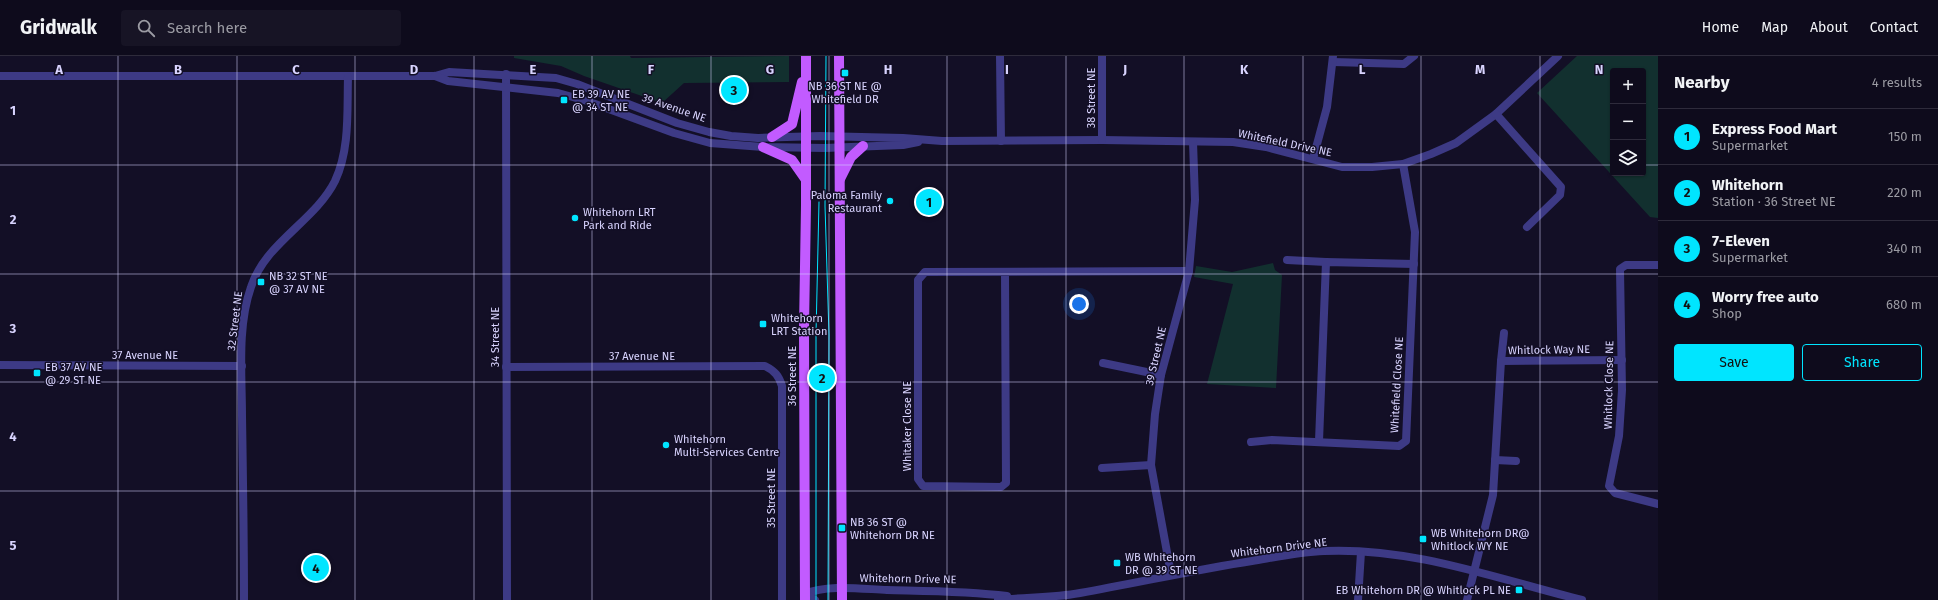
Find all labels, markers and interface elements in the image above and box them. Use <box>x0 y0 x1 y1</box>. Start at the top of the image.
search box <box>121 10 401 46</box>
text: Gridwalk <box>20 16 97 39</box>
icon: search <box>135 17 157 39</box>
text: Search here <box>167 19 247 37</box>
text: Home <box>1702 19 1739 36</box>
text: Map <box>1761 19 1788 36</box>
text: About <box>1810 19 1848 36</box>
text: Contact <box>1870 19 1918 36</box>
text: A <box>54 62 63 77</box>
text: B <box>174 62 182 77</box>
text: C <box>292 62 300 77</box>
text: D <box>410 62 419 77</box>
text: E <box>530 62 537 77</box>
text: F <box>648 62 655 77</box>
text: G <box>766 62 774 77</box>
text: H <box>884 62 892 77</box>
text: I <box>1005 62 1009 77</box>
text: J <box>1122 62 1127 77</box>
text: K <box>1240 62 1249 77</box>
text: L <box>1359 62 1366 77</box>
text: M <box>1475 62 1485 77</box>
text: N <box>1595 62 1603 77</box>
marker: NB 36 ST NE @ Whitefield DR <box>840 68 850 78</box>
street label: 38 Street NE <box>1085 68 1098 128</box>
map controls <box>1610 68 1646 176</box>
button: + <box>1610 68 1646 104</box>
text: Nearby <box>1674 72 1729 93</box>
pin: 3 <box>721 75 747 105</box>
text: 4 results <box>1872 75 1922 90</box>
place label: NB 36 ST NE @ Whitefield DR <box>808 80 882 106</box>
place label: EB 39 AV NE @ 34 ST NE <box>572 88 630 114</box>
street label: 39 Avenue NE <box>640 91 708 125</box>
marker: EB 39 AV NE @ 34 ST NE <box>559 95 569 105</box>
text: 1 <box>10 103 16 118</box>
button: − <box>1610 104 1646 140</box>
text: Express Food Mart <box>1712 120 1837 138</box>
street label: Whitefield Drive NE <box>1237 127 1333 159</box>
text: 1 <box>1684 129 1690 144</box>
text: 150 m <box>1888 129 1922 144</box>
text: Supermarket <box>1712 138 1788 153</box>
button: layers <box>1610 140 1646 176</box>
text: Whitehorn <box>1712 176 1783 194</box>
text: 2 <box>1684 185 1690 200</box>
text: 220 m <box>1887 185 1922 200</box>
pin: 1 <box>916 187 942 217</box>
place label: Paloma Family Restaurant <box>811 189 883 215</box>
text: Station · 36 Street NE <box>1712 194 1836 209</box>
marker: Paloma Family Restaurant <box>885 196 895 206</box>
place label: Whitehorn LRT Park and Ride <box>583 206 656 232</box>
text: 2 <box>10 212 17 227</box>
marker: Whitehorn LRT Park and Ride <box>570 213 580 223</box>
text: 7-Eleven <box>1712 232 1770 250</box>
text: 3 <box>1684 241 1690 256</box>
text: 340 m <box>1887 241 1922 256</box>
text: Supermarket <box>1712 250 1788 265</box>
place label: NB 32 ST NE @ 37 AV NE <box>269 270 328 296</box>
marker: NB 32 ST NE @ 37 AV NE <box>256 277 266 287</box>
text: Worry free auto <box>1712 288 1819 306</box>
street label: 32 Street NE <box>225 290 245 352</box>
your location <box>1069 294 1089 314</box>
text: 4 <box>1683 297 1691 312</box>
text: 680 m <box>1886 297 1922 312</box>
text: Shop <box>1712 306 1742 321</box>
street label: 34 Street NE <box>489 307 502 367</box>
place label: Whitehorn LRT Station <box>771 312 827 338</box>
marker: Whitehorn LRT Station <box>758 319 768 329</box>
text: 3 <box>9 321 17 336</box>
street label: 39 Street NE <box>1143 325 1169 387</box>
street label: Whitefield Close NE <box>1388 336 1406 434</box>
street label: Whitlock Close NE <box>1602 340 1616 430</box>
street label: Whitlock Way NE <box>1508 343 1590 357</box>
button: Save <box>1674 344 1794 381</box>
button: Share <box>1802 344 1922 381</box>
street label: 36 Street NE <box>786 346 799 406</box>
street label: 37 Avenue NE <box>112 349 178 362</box>
street label: 37 Avenue NE <box>609 350 675 363</box>
place label: EB 37 AV NE @ 29 ST NE <box>45 361 102 387</box>
pin: 2 <box>809 363 835 393</box>
marker: EB 37 AV NE @ 29 ST NE <box>32 368 42 378</box>
street label: Whitaker Close NE <box>901 381 914 471</box>
text: 4 <box>9 429 17 444</box>
place label: Whitehorn Multi-Services Centre <box>674 433 779 459</box>
marker: Whitehorn Multi-Services Centre <box>661 440 671 450</box>
street label: 35 Street NE <box>765 468 778 528</box>
place label: NB 36 ST @ Whitehorn DR NE <box>850 516 935 542</box>
marker: NB 36 ST @ Whitehorn DR NE <box>837 523 847 533</box>
place label: WB Whitehorn DR@ Whitlock WY NE <box>1431 527 1530 553</box>
marker: WB Whitehorn DR@ Whitlock WY NE <box>1418 534 1428 544</box>
street label: Whitehorn Drive NE <box>1230 536 1328 560</box>
text: 5 <box>10 538 17 553</box>
place label: WB Whitehorn DR @ 39 ST NE <box>1125 551 1198 577</box>
pin: 4 <box>303 553 329 583</box>
marker: WB Whitehorn DR @ 39 ST NE <box>1112 558 1122 568</box>
street label: Whitehorn Drive NE <box>859 572 957 586</box>
place label: EB Whitehorn DR @ Whitlock PL NE <box>1336 584 1511 597</box>
marker: EB Whitehorn DR @ Whitlock PL NE <box>1514 585 1524 595</box>

